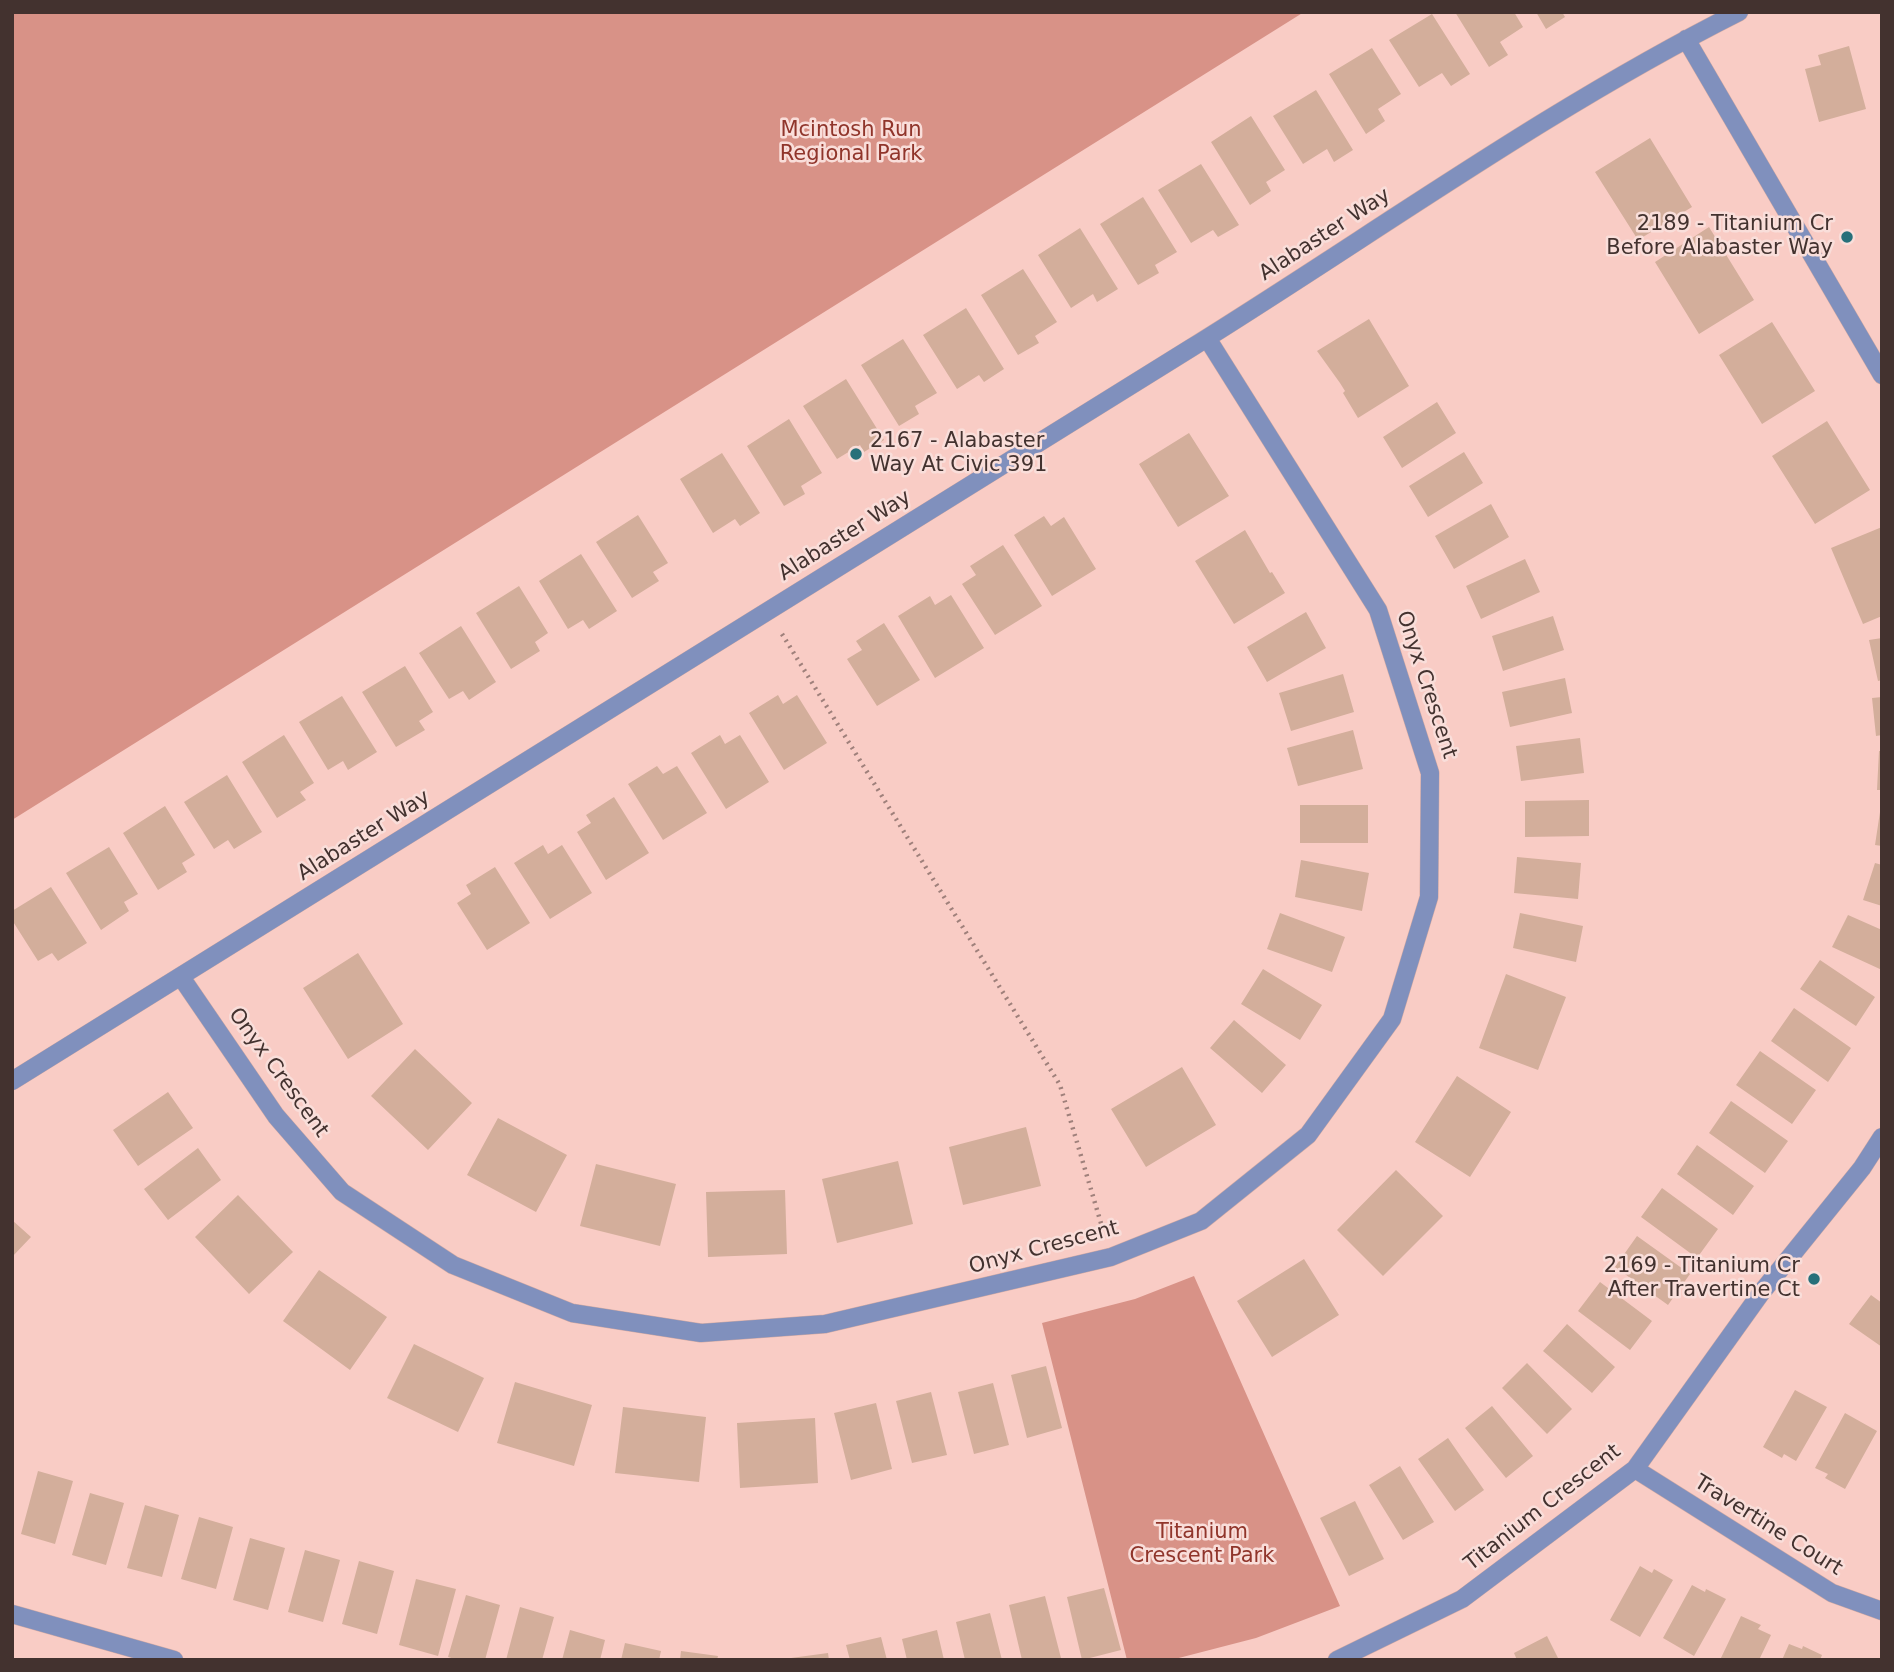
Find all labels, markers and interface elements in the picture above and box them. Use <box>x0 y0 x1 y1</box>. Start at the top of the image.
park label: Mcintosh Run Regional Park <box>780 118 922 168</box>
street label: Alabaster Way <box>1255 183 1395 287</box>
place label: 2189 - Titanium Cr Before Alabaster Way <box>1606 212 1833 262</box>
marker: 2189 - Titanium Cr Before Alabaster Way <box>1839 229 1855 245</box>
place label: 2167 - Alabaster Way At Civic 391 <box>870 429 1047 479</box>
marker: 2167 - Alabaster Way At Civic 391 <box>848 446 864 462</box>
street label: Alabaster Way <box>774 485 916 587</box>
street label: Onyx Crescent <box>1390 608 1462 762</box>
street label: Alabaster Way <box>293 785 435 887</box>
street label: Onyx Crescent <box>223 1003 333 1143</box>
street label: Onyx Crescent <box>966 1216 1122 1280</box>
place label: 2169 - Titanium Cr After Travertine Ct <box>1604 1254 1800 1304</box>
marker: 2169 - Titanium Cr After Travertine Ct <box>1806 1271 1822 1287</box>
street label: Titanium Crescent <box>1460 1439 1626 1577</box>
street label: Travertine Court <box>1689 1470 1847 1582</box>
park label: Titanium Crescent Park <box>1130 1520 1274 1570</box>

